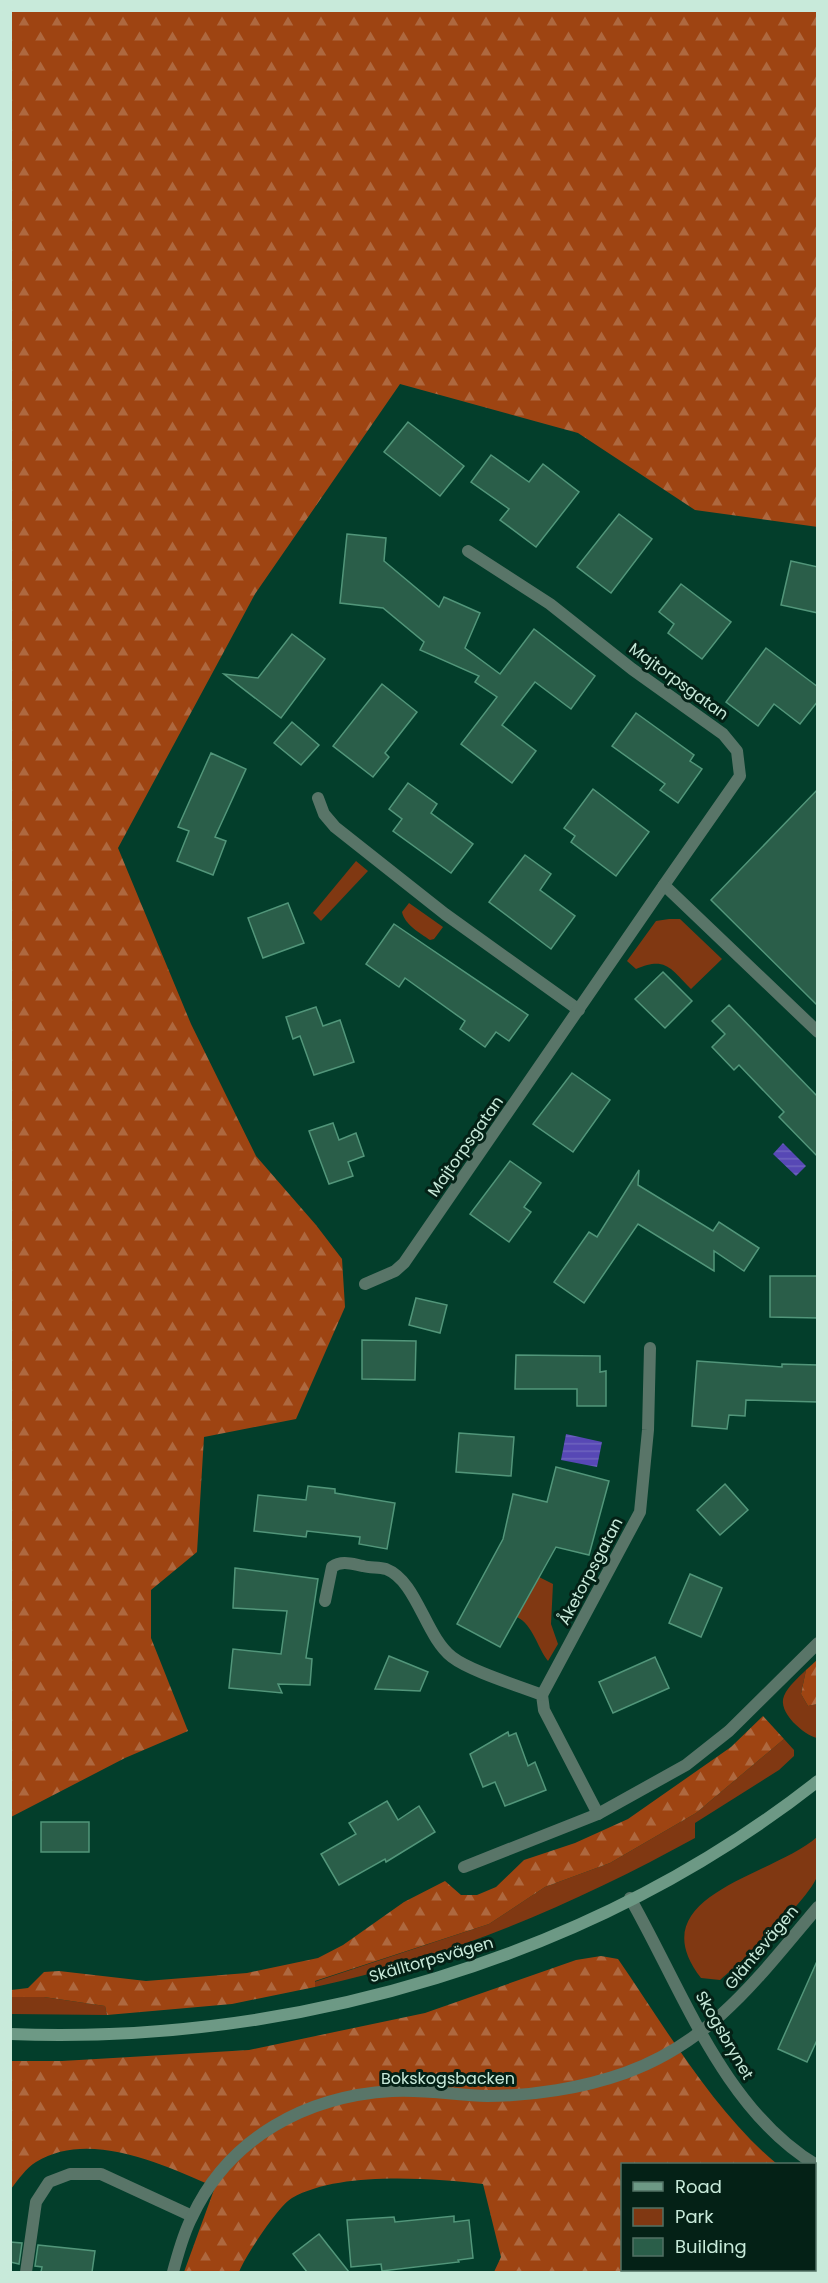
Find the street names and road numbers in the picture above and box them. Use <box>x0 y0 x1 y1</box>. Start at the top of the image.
street label: Majtorpsgatan <box>624 637 733 725</box>
street label: Majtorpsgatan <box>422 1091 509 1201</box>
street label: Åketorpsgatan <box>552 1513 628 1629</box>
street label: Gläntevägen <box>719 1900 804 1995</box>
street label: Skälltorpsvägen <box>366 1931 496 1988</box>
street label: Skogsbrynet <box>690 1987 759 2084</box>
street label: Bokskogsbacken <box>381 2067 515 2090</box>

